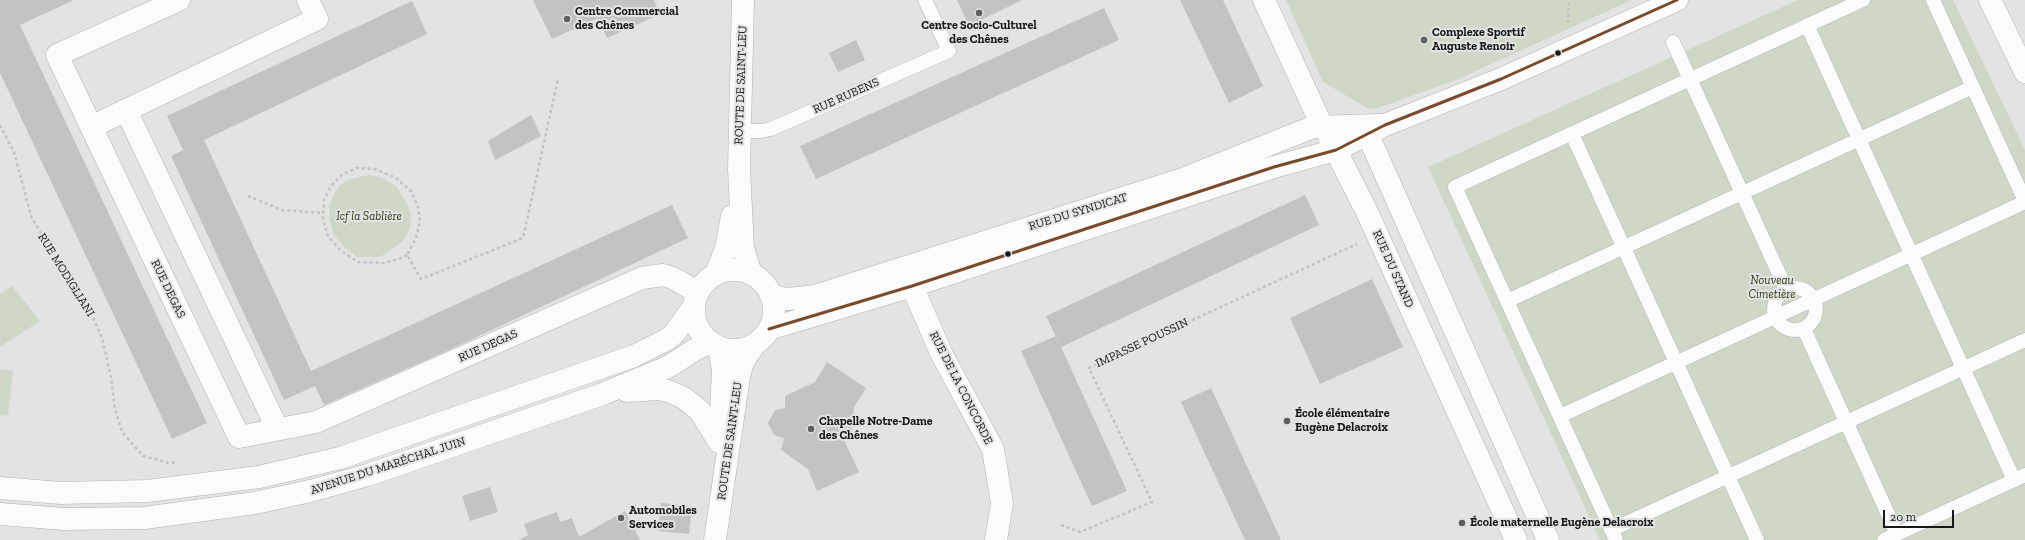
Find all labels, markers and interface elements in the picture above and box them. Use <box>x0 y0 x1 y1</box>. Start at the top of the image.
place label: Centre Commercial des Chênes <box>575 5 679 33</box>
marker: Centre Socio-Culturel des Chênes <box>974 8 984 18</box>
marker: Centre Commercial des Chênes <box>562 14 572 24</box>
place label: Centre Socio-Culturel des Chênes <box>921 19 1037 47</box>
street label: ROUTE DE SAINT-LEU <box>732 25 750 145</box>
place label: Complexe Sportif Auguste Renoir <box>1432 26 1525 54</box>
marker: Complexe Sportif Auguste Renoir <box>1419 35 1429 45</box>
unlabelled marker <box>1553 48 1563 58</box>
street label: RUE RUBENS <box>811 75 881 117</box>
street label: RUE DU SYNDICAT <box>1027 190 1129 234</box>
park label: Icf la Sablière <box>336 210 402 224</box>
street label: RUE DU STAND <box>1369 228 1417 310</box>
street label: RUE MODIGLIANI <box>34 231 98 319</box>
unlabelled marker <box>1003 249 1013 259</box>
street label: RUE DEGAS <box>148 257 188 321</box>
park label: Nouveau Cimetière <box>1748 274 1796 302</box>
street label: IMPASSE POUSSIN <box>1093 315 1191 371</box>
street label: RUE DEGAS <box>456 327 520 365</box>
street label: RUE DE LA CONCORDE <box>926 329 996 447</box>
street label: ROUTE DE SAINT-LEU <box>715 381 745 501</box>
place label: École élémentaire Eugène Delacroix <box>1295 407 1389 435</box>
place label: Chapelle Notre-Dame des Chênes <box>819 415 933 443</box>
marker: École élémentaire Eugène Delacroix <box>1282 416 1292 426</box>
marker: Chapelle Notre-Dame des Chênes <box>806 424 816 434</box>
street label: AVENUE DU MARÉCHAL JUIN <box>309 434 467 498</box>
scale bar <box>1885 502 1956 528</box>
place label: Automobiles Services <box>629 504 697 532</box>
text: 20 m <box>1890 510 1916 524</box>
marker: Automobiles Services <box>616 513 626 523</box>
place label: École maternelle Eugène Delacroix <box>1470 516 1654 530</box>
marker: École maternelle Eugène Delacroix <box>1457 518 1467 528</box>

